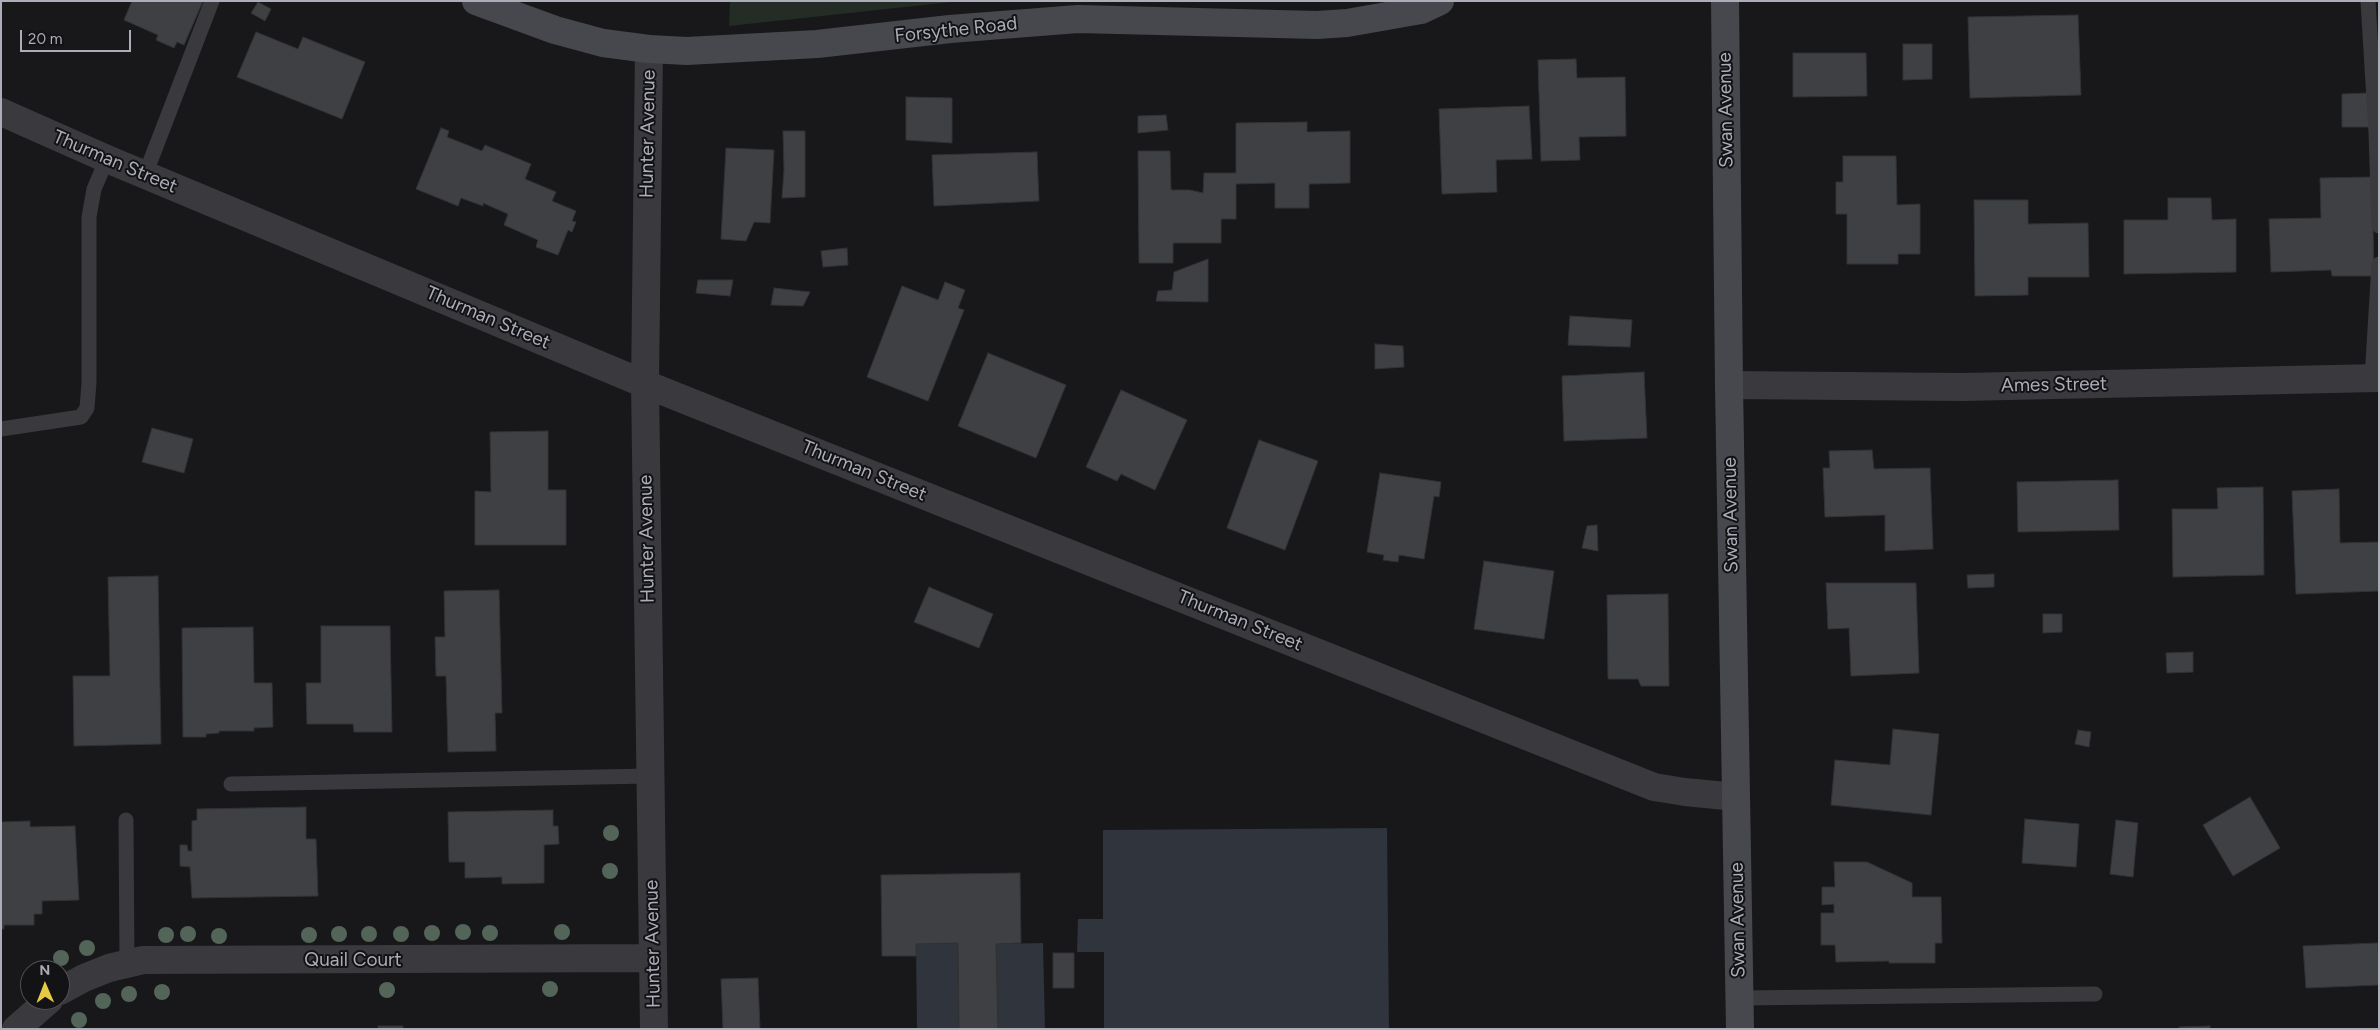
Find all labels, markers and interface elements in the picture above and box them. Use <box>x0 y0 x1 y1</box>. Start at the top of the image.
street label: Forsythe Road <box>894 12 1018 48</box>
scale bar <box>22 20 134 52</box>
text: 20 m <box>28 30 62 48</box>
street label: Swan Avenue <box>1714 52 1738 168</box>
street label: Hunter Avenue <box>635 70 661 198</box>
street label: Thurman Street <box>50 126 180 198</box>
street label: Thurman Street <box>423 282 553 354</box>
street label: Ames Street <box>2001 373 2107 397</box>
street label: Thurman Street <box>798 436 930 506</box>
street label: Swan Avenue <box>1719 457 1743 573</box>
street label: Hunter Avenue <box>634 475 660 603</box>
street label: Thurman Street <box>1174 586 1306 656</box>
street label: Swan Avenue <box>1726 862 1750 978</box>
street label: Hunter Avenue <box>640 880 666 1008</box>
street label: Quail Court <box>304 949 402 971</box>
north arrow <box>20 960 70 1010</box>
text: N <box>39 962 50 979</box>

